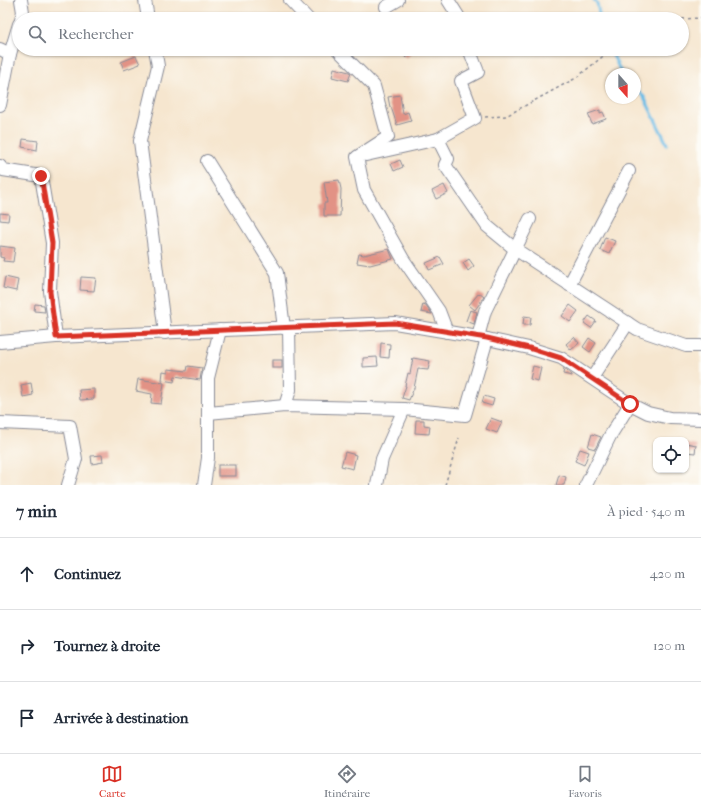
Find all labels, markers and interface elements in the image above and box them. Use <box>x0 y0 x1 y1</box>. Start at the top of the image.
search box <box>12 12 689 56</box>
icon: search <box>26 23 48 45</box>
text: Rechercher <box>58 25 133 43</box>
north arrow <box>605 68 641 104</box>
route end <box>32 167 50 185</box>
route start <box>621 395 639 413</box>
map controls <box>653 437 689 473</box>
button: locate <box>653 437 689 473</box>
text: 7 min <box>16 501 57 521</box>
text: À pied · 540 m <box>607 504 685 519</box>
icon: ahead <box>16 563 38 585</box>
text: Continuez <box>54 565 121 583</box>
text: 420 m <box>650 566 685 581</box>
icon: right <box>16 635 38 657</box>
text: Tournez à droite <box>54 637 160 655</box>
text: 120 m <box>653 638 685 653</box>
icon: arrive <box>16 707 38 729</box>
text: Arrivée à destination <box>54 709 189 727</box>
tab: Carte <box>99 763 126 800</box>
tab: Itinéraire <box>324 763 370 800</box>
tab: Favoris <box>568 763 602 800</box>

